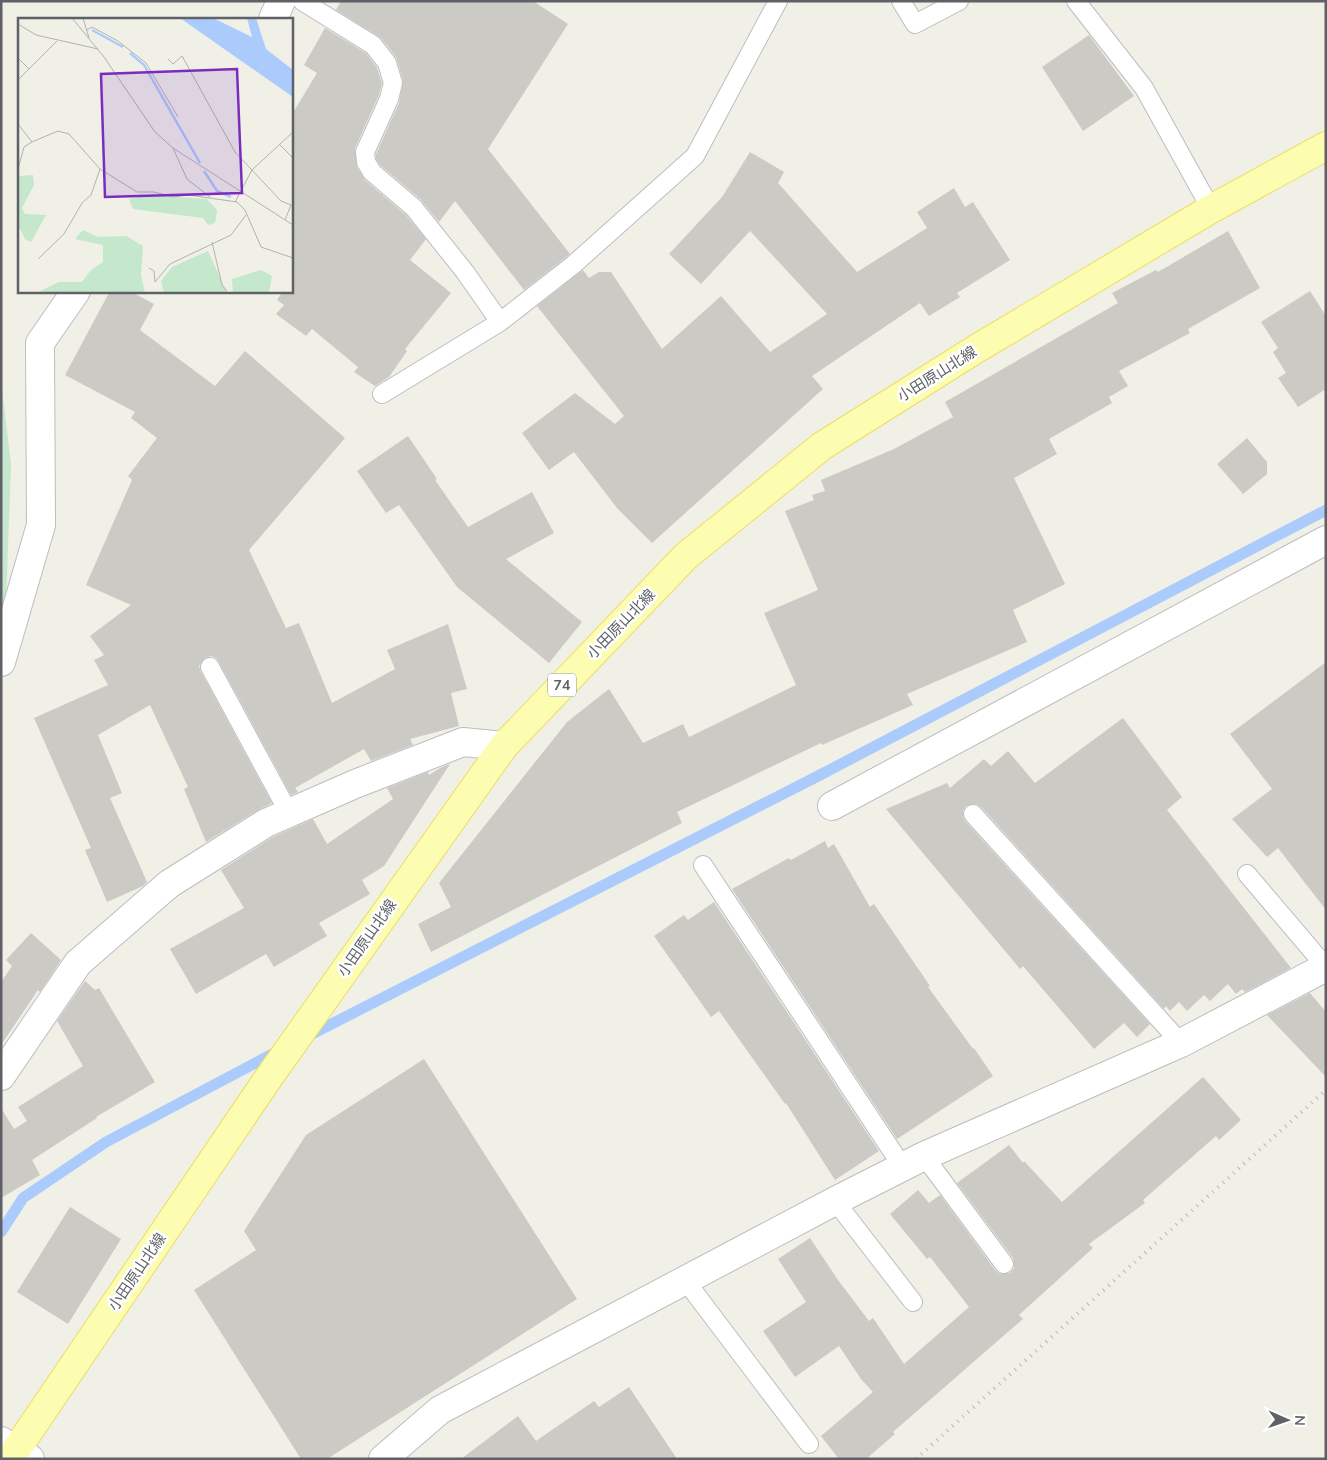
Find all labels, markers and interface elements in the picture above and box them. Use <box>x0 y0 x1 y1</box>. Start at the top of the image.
inset map <box>18 18 292 292</box>
street label: 小田原山北線 <box>894 342 980 405</box>
street label: 小田原山北線 <box>583 585 659 663</box>
road number: 74 <box>548 674 576 696</box>
street label: 小田原山北線 <box>333 895 400 980</box>
street label: 小田原山北線 <box>104 1229 170 1314</box>
north arrow <box>1262 1395 1312 1445</box>
text: N <box>1291 1415 1309 1426</box>

